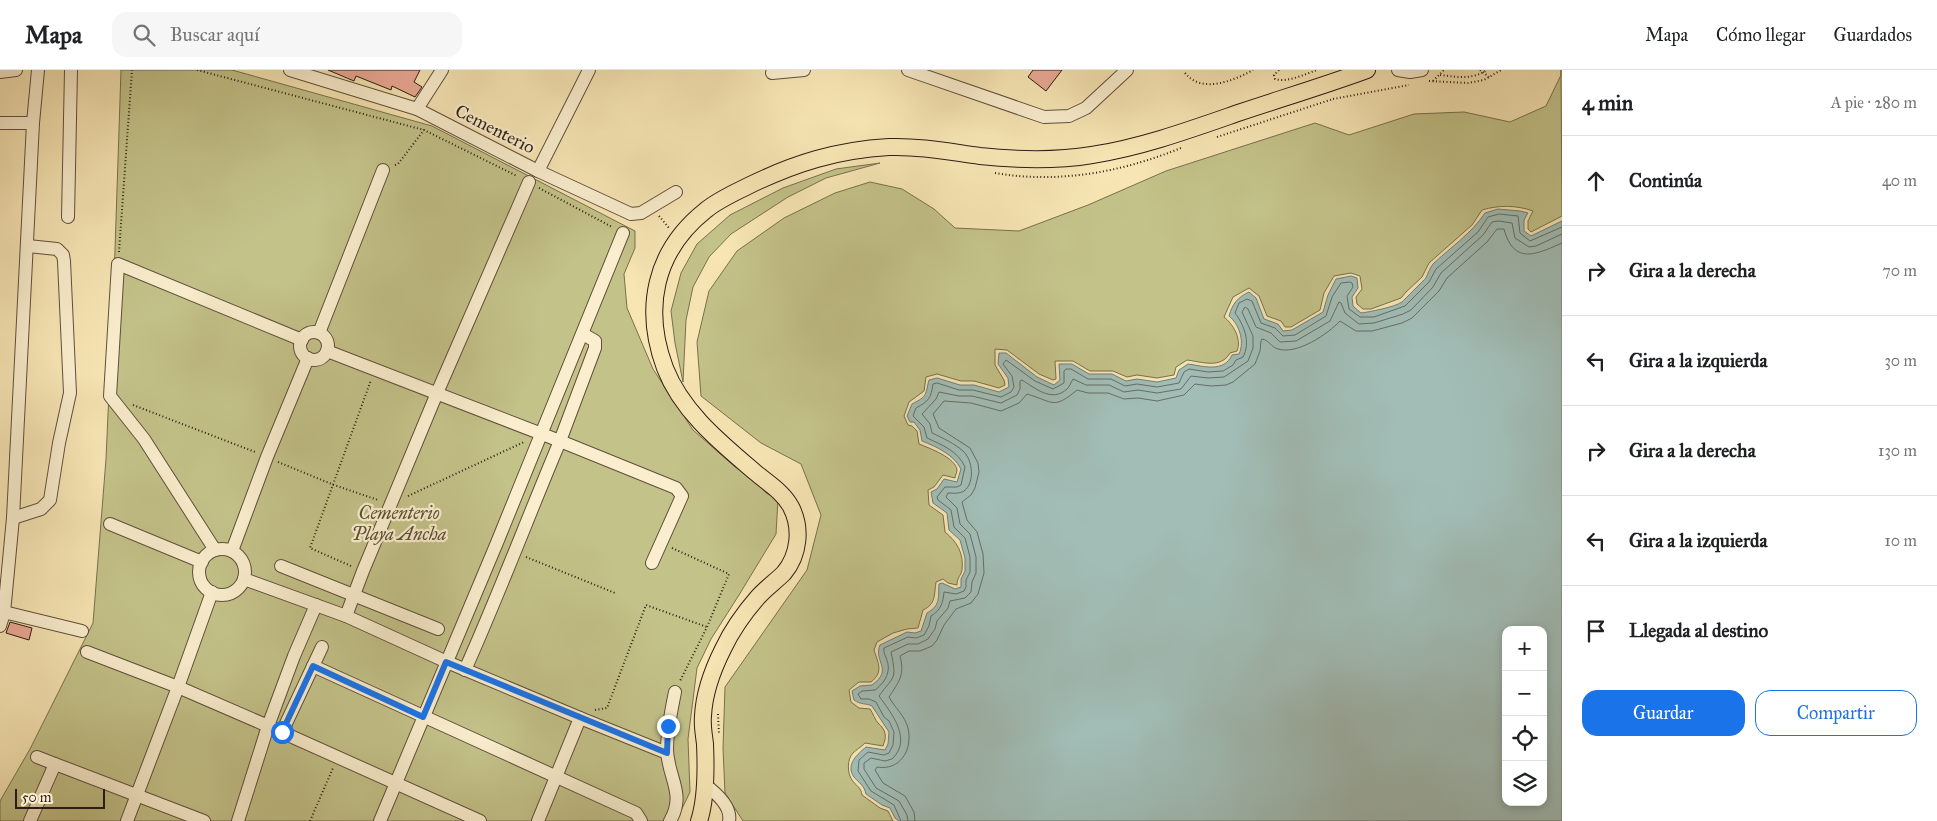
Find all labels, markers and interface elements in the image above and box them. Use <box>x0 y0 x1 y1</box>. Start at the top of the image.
search box <box>112 12 462 57</box>
text: Mapa <box>25 20 82 50</box>
icon: search <box>130 21 158 49</box>
text: Buscar aquí <box>170 23 259 46</box>
text: Mapa <box>1645 24 1688 46</box>
text: Cómo llegar <box>1716 24 1806 46</box>
text: Guardados <box>1834 24 1912 46</box>
text: 4 min <box>1582 90 1633 116</box>
text: A pie · 280 m <box>1831 93 1917 112</box>
street label: Cementerio <box>451 100 539 158</box>
icon: ahead <box>1582 167 1610 195</box>
text: Continúa <box>1629 169 1702 192</box>
text: 40 m <box>1882 171 1917 190</box>
icon: right <box>1582 257 1610 285</box>
text: Gira a la derecha <box>1629 259 1756 282</box>
text: 70 m <box>1882 261 1917 280</box>
icon: left <box>1582 347 1610 375</box>
text: Gira a la izquierda <box>1629 349 1768 372</box>
text: 30 m <box>1884 351 1917 370</box>
icon: right <box>1582 437 1610 465</box>
text: Gira a la derecha <box>1629 439 1756 462</box>
text: 130 m <box>1878 441 1917 460</box>
park label: Cementerio Playa Ancha <box>352 502 447 545</box>
icon: left <box>1582 527 1610 555</box>
text: Gira a la izquierda <box>1629 529 1768 552</box>
text: 10 m <box>1885 531 1917 550</box>
icon: arrive <box>1582 617 1610 645</box>
text: Llegada al destino <box>1629 619 1768 642</box>
map controls <box>1502 626 1547 806</box>
button: + <box>1502 626 1547 671</box>
button: − <box>1502 671 1547 716</box>
button: Guardar <box>1582 690 1745 736</box>
button: Compartir <box>1755 690 1917 736</box>
route end <box>657 715 680 738</box>
button: locate <box>1502 716 1547 761</box>
route start <box>271 721 294 744</box>
button: layers <box>1502 761 1547 806</box>
scale bar <box>15 786 105 809</box>
text: 50 m <box>22 789 51 806</box>

